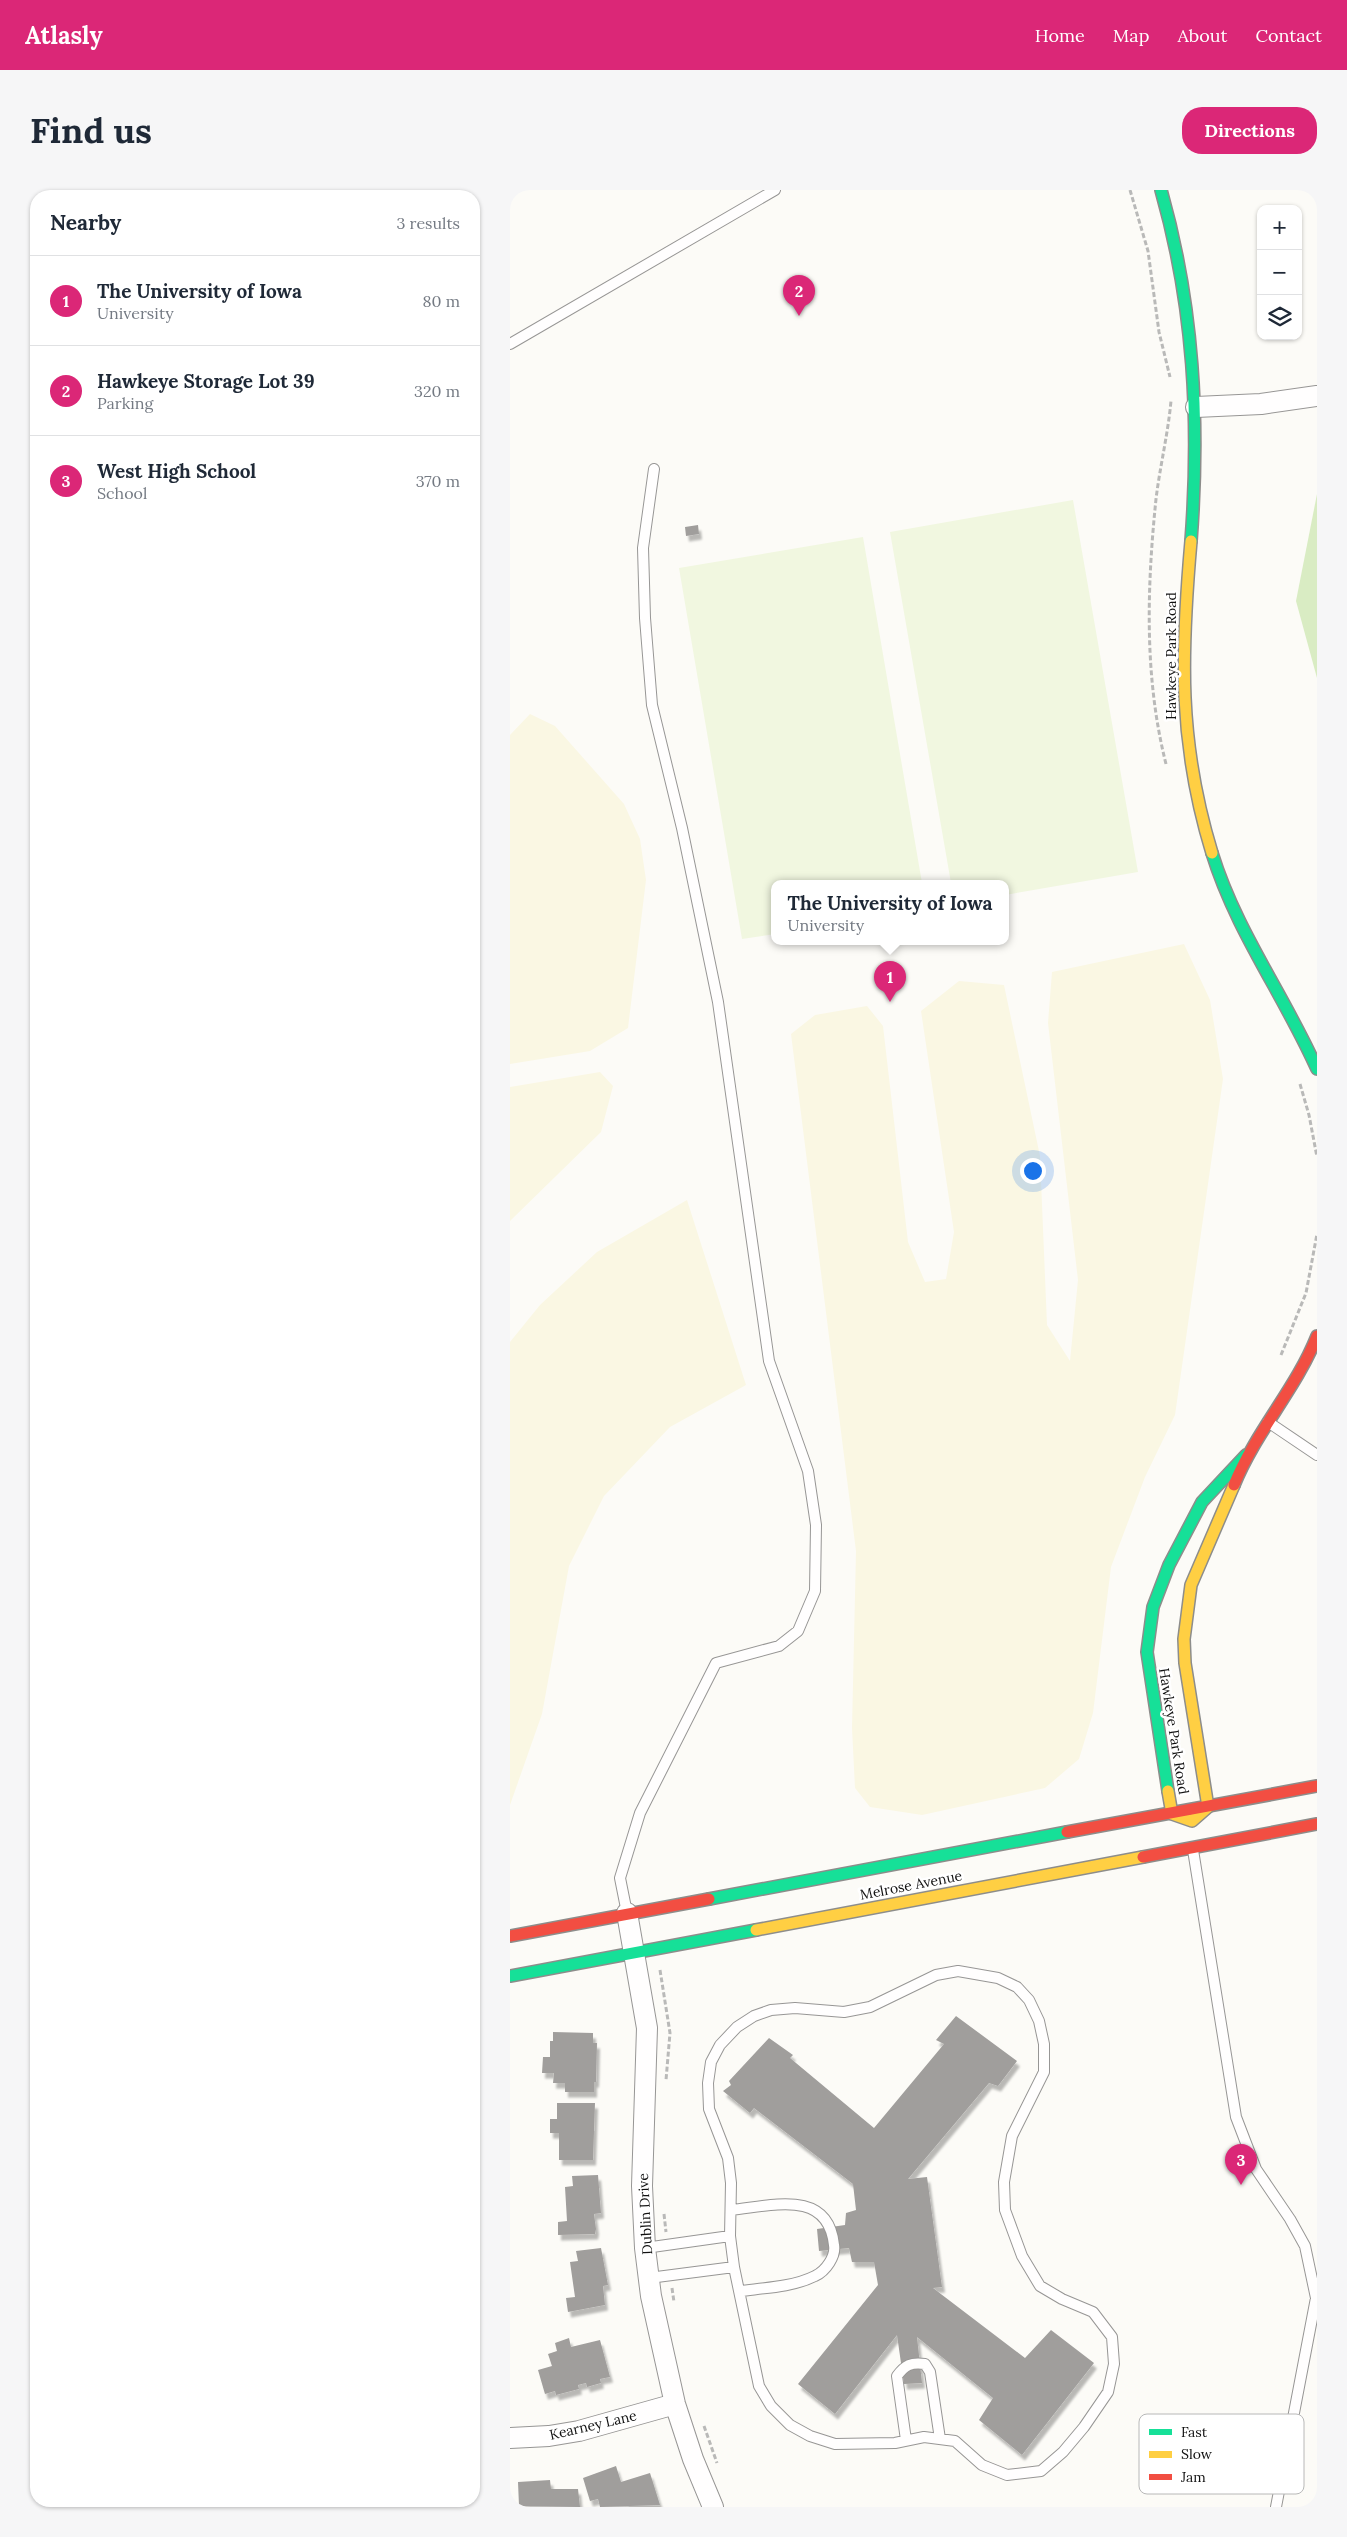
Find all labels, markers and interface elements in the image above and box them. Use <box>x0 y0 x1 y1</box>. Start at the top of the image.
text: Atlasly <box>25 20 103 51</box>
text: Home <box>1035 24 1085 47</box>
text: Map <box>1113 24 1149 47</box>
text: About <box>1177 24 1227 47</box>
text: Contact <box>1255 24 1322 47</box>
button: Directions <box>1182 107 1317 154</box>
text: Find us <box>30 108 152 153</box>
map controls <box>1257 205 1302 340</box>
button: + <box>1257 205 1302 250</box>
text: Nearby <box>50 209 121 236</box>
text: 3 results <box>396 213 460 233</box>
button: − <box>1257 250 1302 295</box>
pin: 2 <box>783 275 815 316</box>
text: The University of Iowa <box>97 279 302 303</box>
text: 1 <box>63 291 69 311</box>
text: 80 m <box>423 291 460 311</box>
button: layers <box>1257 295 1302 340</box>
text: University <box>97 303 174 323</box>
text: Hawkeye Storage Lot 39 <box>97 369 315 393</box>
text: 2 <box>62 381 70 401</box>
text: 320 m <box>414 381 460 401</box>
text: Parking <box>97 393 153 413</box>
text: West High School <box>97 459 256 483</box>
text: 3 <box>62 471 70 491</box>
text: 370 m <box>416 471 460 491</box>
text: School <box>97 483 147 503</box>
street label: Hawkeye Park Road <box>1162 592 1180 720</box>
popup <box>771 880 1009 945</box>
text: The University of Iowa <box>788 891 992 915</box>
text: University <box>788 915 864 935</box>
pin: 1 <box>874 961 906 1002</box>
your location <box>1020 1158 1046 1184</box>
street label: Hawkeye Park Road <box>1155 1666 1193 1796</box>
street label: Melrose Avenue <box>858 1866 964 1904</box>
pin: 3 <box>1225 2144 1257 2185</box>
street label: Dublin Drive <box>634 2172 656 2255</box>
street label: Kearney Lane <box>548 2406 639 2444</box>
legend <box>1139 2414 1304 2494</box>
text: Fast <box>1181 2423 1208 2441</box>
text: Slow <box>1181 2445 1213 2463</box>
text: Jam <box>1180 2468 1206 2486</box>

